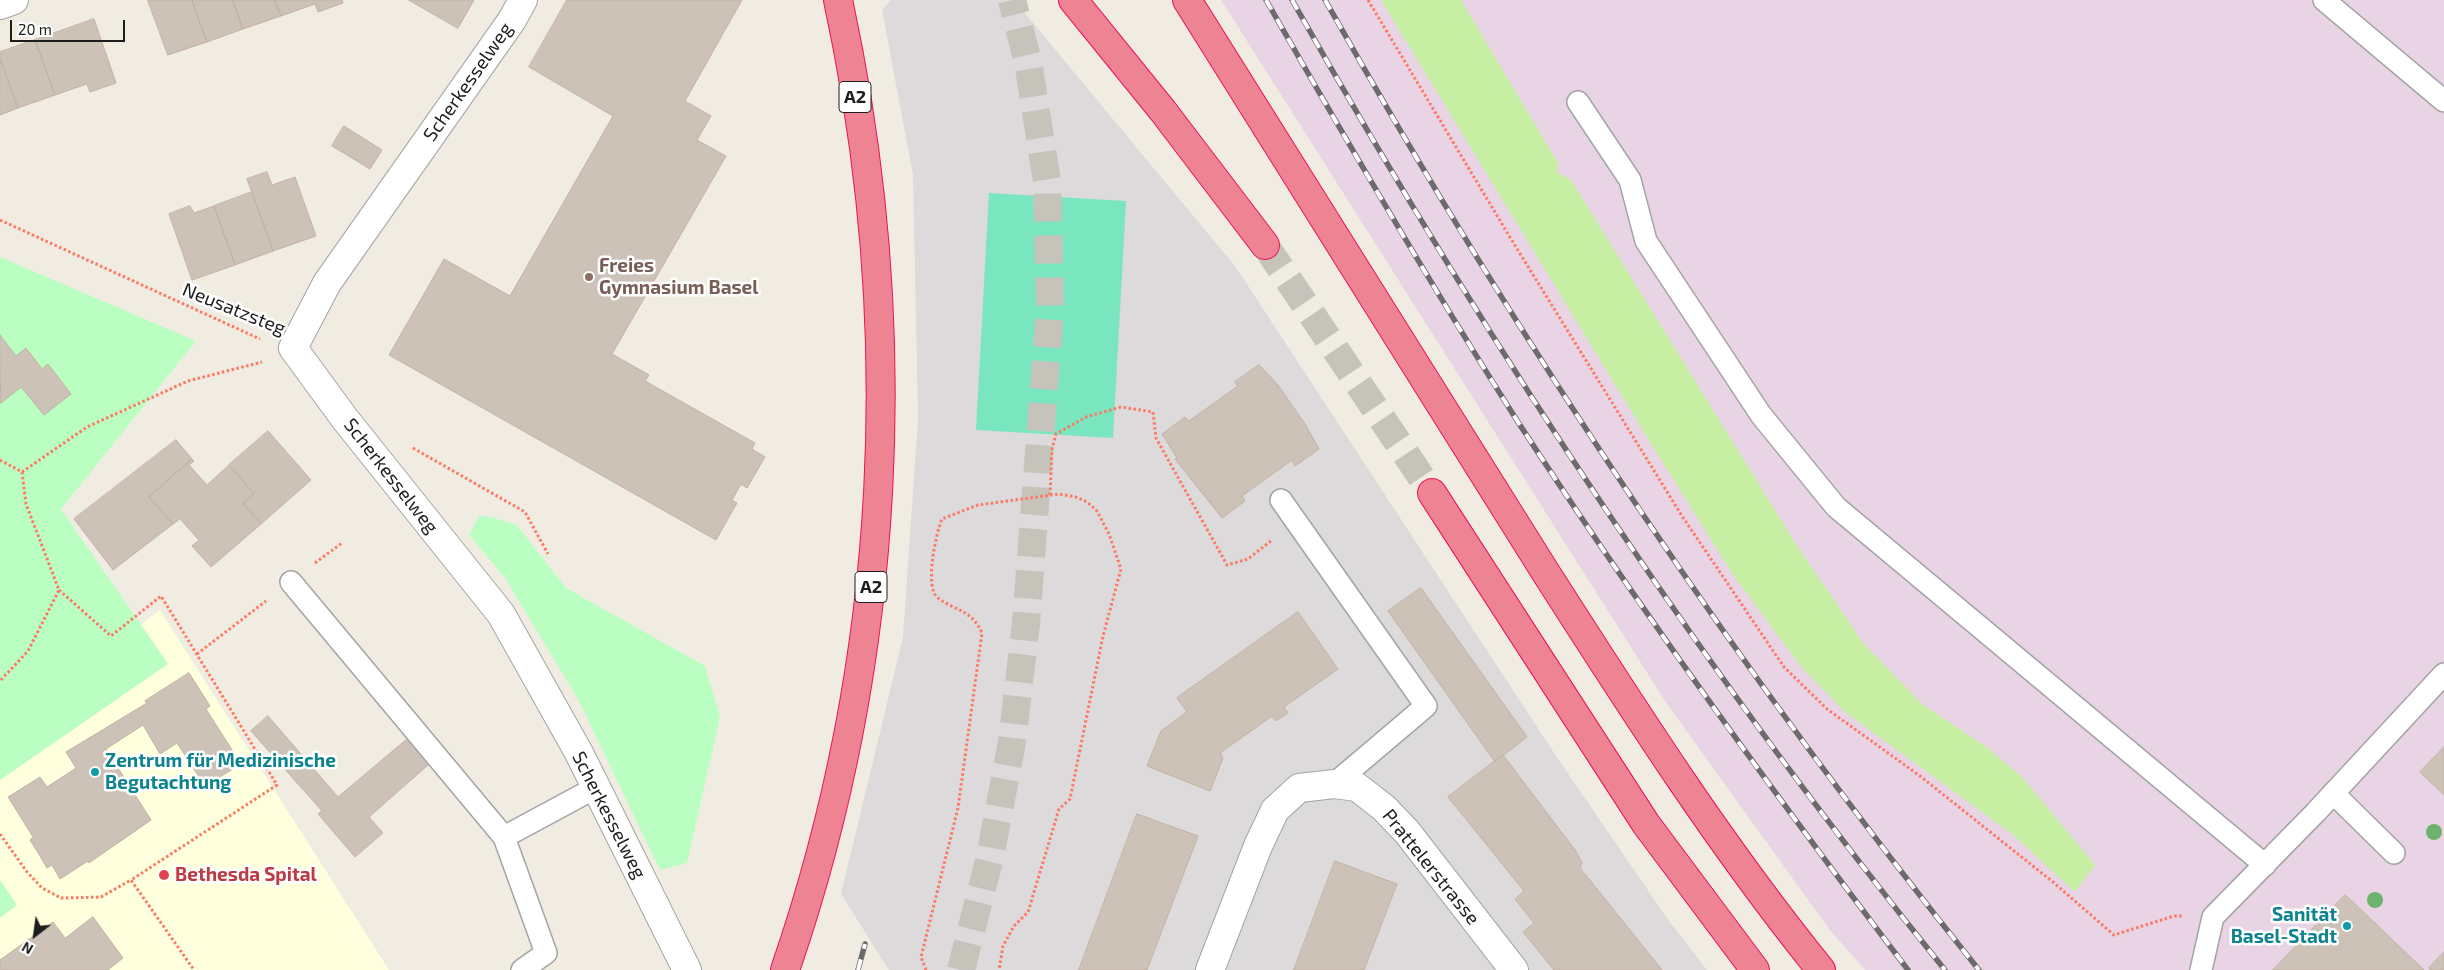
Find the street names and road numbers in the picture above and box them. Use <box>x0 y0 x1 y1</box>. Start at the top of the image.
street label: Scherkesselweg <box>419 18 517 146</box>
road number: A2 <box>839 81 871 112</box>
street label: Neusatzsteg <box>179 278 289 340</box>
street label: Scherkesselweg <box>339 414 443 538</box>
road number: A2 <box>855 572 887 602</box>
street label: Scherkesselweg <box>567 748 651 882</box>
street label: Prattelerstrasse <box>1378 805 1484 929</box>

